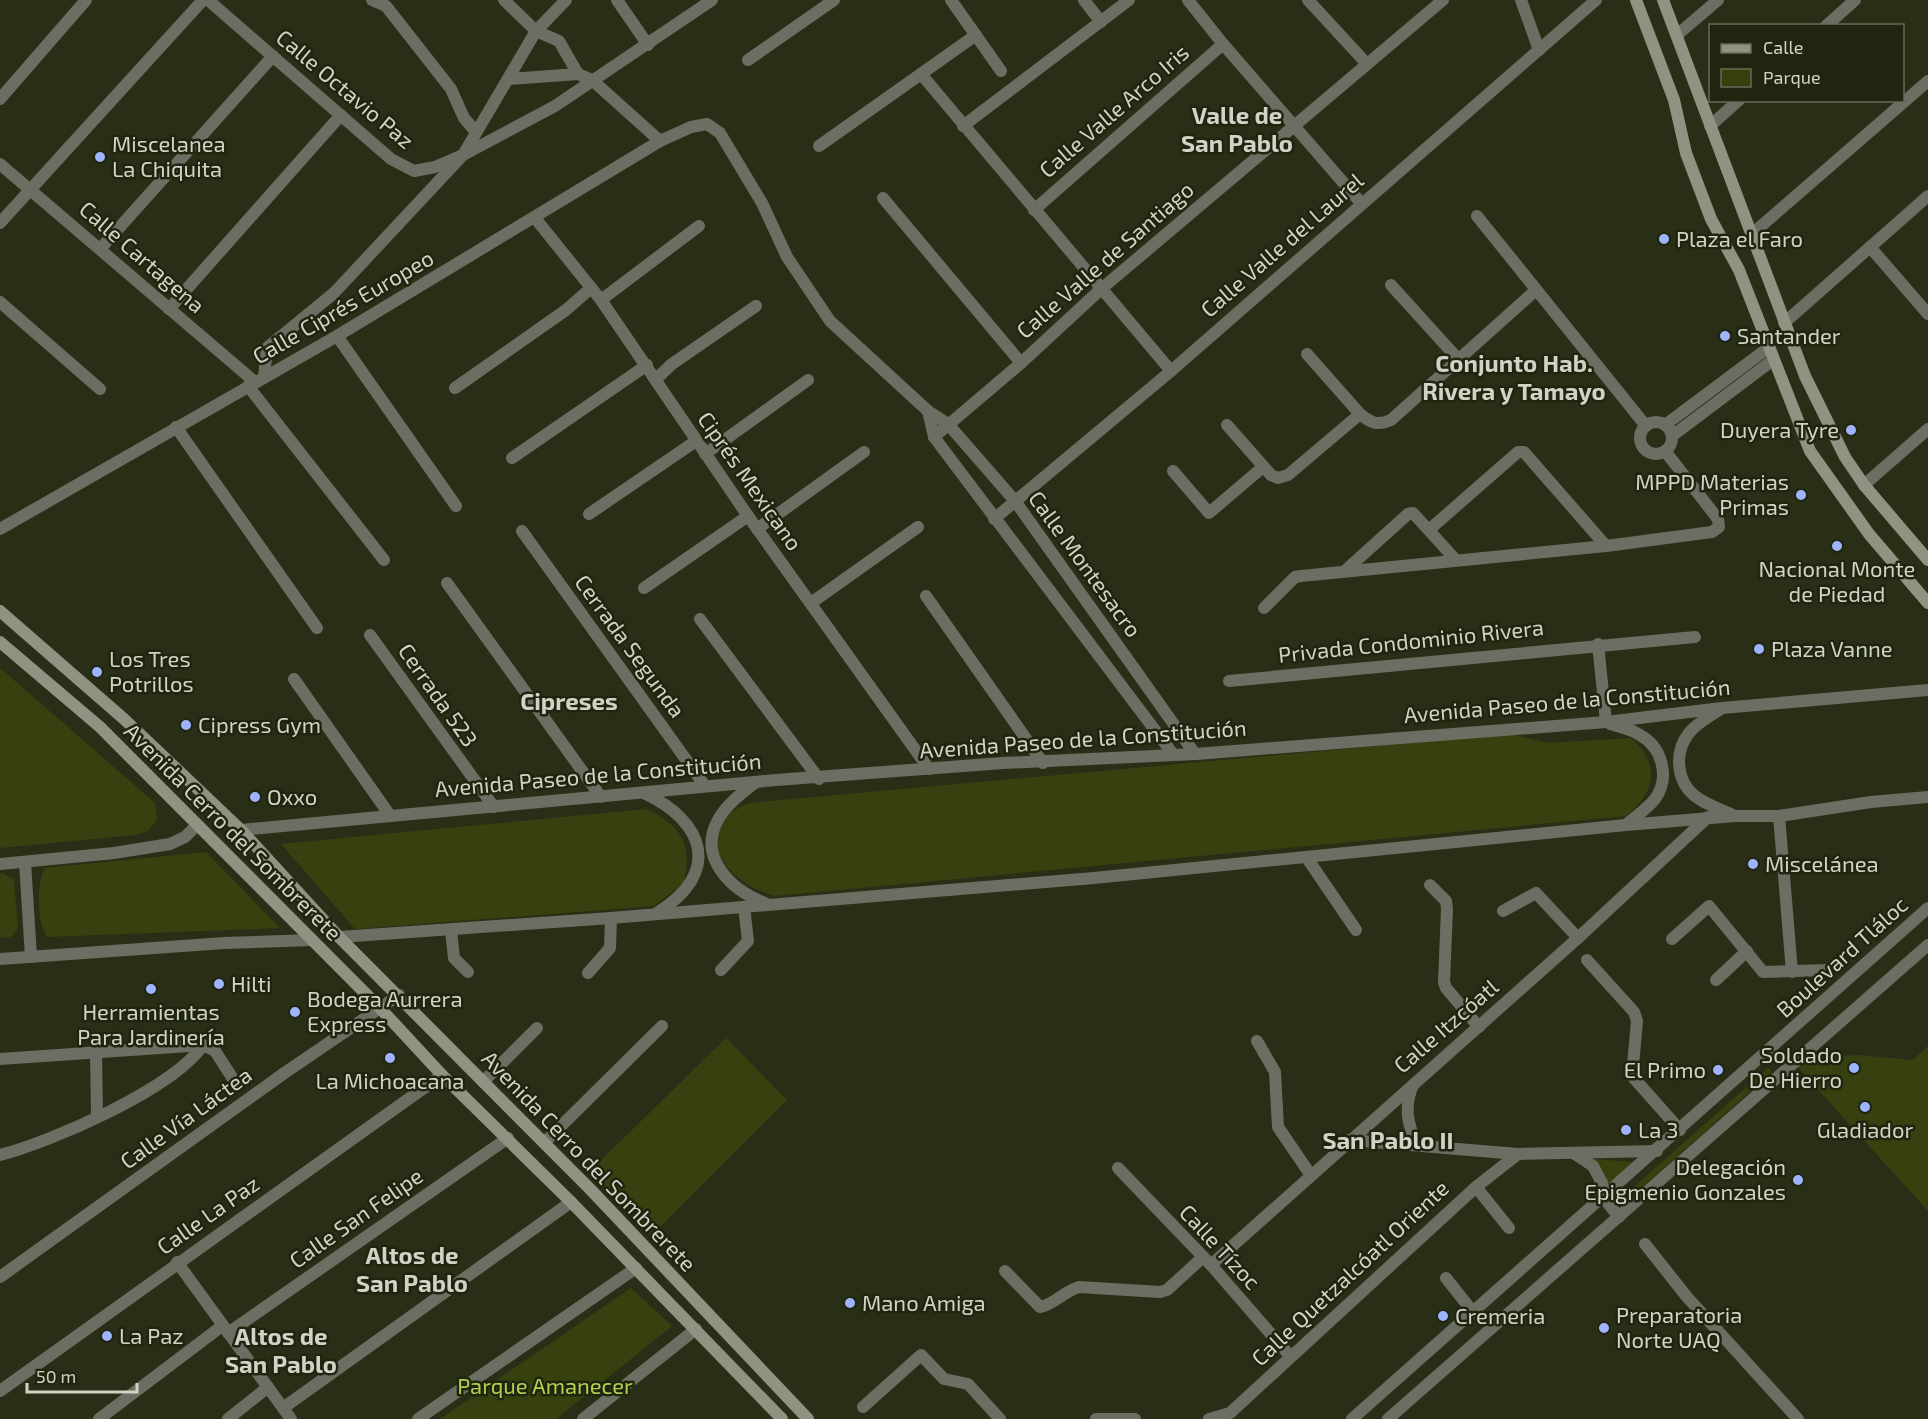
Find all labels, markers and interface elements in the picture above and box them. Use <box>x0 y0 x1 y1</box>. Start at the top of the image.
street label: Calle Octavio Paz <box>272 23 420 153</box>
legend <box>1709 24 1904 102</box>
text: Calle <box>1763 36 1804 58</box>
street label: Calle Valle Arco Iris <box>1033 38 1193 182</box>
text: Parque <box>1763 66 1821 88</box>
district label: Valle de San Pablo <box>1181 100 1293 157</box>
place label: Miscelanea La Chiquita <box>112 130 226 181</box>
marker: Miscelanea La Chiquita <box>93 150 107 164</box>
street label: Calle Valle del Laurel <box>1195 166 1368 322</box>
street label: Calle Valle de Santiago <box>1011 175 1198 343</box>
street label: Calle Cartagena <box>75 195 210 318</box>
place label: Plaza el Faro <box>1676 225 1803 251</box>
marker: Plaza el Faro <box>1657 232 1671 246</box>
street label: Calle Ciprés Europeo <box>247 244 438 369</box>
place label: Santander <box>1737 322 1841 348</box>
marker: Santander <box>1718 329 1732 343</box>
district label: Conjunto Hab. Rivera y Tamayo <box>1422 348 1606 405</box>
street label: Ciprés Mexicano <box>693 406 808 555</box>
place label: Duyera Tyre <box>1720 416 1839 442</box>
marker: Duyera Tyre <box>1844 423 1858 437</box>
place label: MPPD Materias Primas <box>1635 468 1789 519</box>
street label: Calle Montesacro <box>1024 485 1148 642</box>
marker: MPPD Materias Primas <box>1794 488 1808 502</box>
marker: Nacional Monte de Piedad <box>1830 539 1844 553</box>
place label: Nacional Monte de Piedad <box>1759 555 1915 606</box>
street label: Cerrada Segunda <box>570 569 691 722</box>
street label: Privada Condominio Rivera <box>1277 613 1545 667</box>
place label: Plaza Vanne <box>1771 635 1893 661</box>
street label: Cerrada 523 <box>394 638 484 751</box>
marker: Plaza Vanne <box>1752 642 1766 656</box>
place label: Los Tres Potrillos <box>109 645 194 696</box>
marker: Los Tres Potrillos <box>90 665 104 679</box>
street label: Avenida Paseo de la Constitución <box>1402 673 1731 727</box>
district label: Cipreses <box>520 686 618 715</box>
place label: Cipress Gym <box>198 711 321 737</box>
street label: Avenida Paseo de la Constitución <box>918 714 1247 762</box>
street label: Avenida Cerro del Sombrerete <box>120 717 348 945</box>
marker: Cipress Gym <box>179 718 193 732</box>
street label: Avenida Paseo de la Constitución <box>433 747 762 801</box>
place label: Oxxo <box>267 783 317 809</box>
marker: Oxxo <box>248 790 262 804</box>
place label: Miscelánea <box>1765 850 1879 876</box>
marker: Miscelánea <box>1746 857 1760 871</box>
street label: Boulevard Tláloc <box>1770 891 1912 1022</box>
place label: Hilti <box>231 970 271 996</box>
street label: Calle Itzcóatl <box>1388 973 1503 1078</box>
marker: Hilti <box>212 977 226 991</box>
marker: Herramientas Para Jardinería <box>144 982 158 996</box>
place label: Bodega Aurrera Express <box>307 985 462 1036</box>
place label: Herramientas Para Jardinería <box>77 998 225 1049</box>
marker: Bodega Aurrera Express <box>288 1005 302 1019</box>
place label: Soldado De Hierro <box>1749 1041 1842 1092</box>
street label: Avenida Cerro del Sombrerete <box>477 1045 702 1276</box>
marker: La Michoacana <box>383 1051 397 1065</box>
place label: El Primo <box>1624 1056 1706 1082</box>
street label: Calle Vía Láctea <box>115 1061 256 1174</box>
marker: Soldado De Hierro <box>1847 1061 1861 1075</box>
marker: El Primo <box>1711 1063 1725 1077</box>
place label: La Michoacana <box>316 1067 464 1093</box>
marker: Gladiador <box>1858 1100 1872 1114</box>
place label: La 3 <box>1638 1116 1679 1142</box>
place label: Gladiador <box>1817 1116 1913 1142</box>
marker: La 3 <box>1619 1123 1633 1137</box>
district label: San Pablo II <box>1322 1125 1454 1154</box>
place label: Delegación Epigmenio Gonzales <box>1585 1153 1786 1204</box>
street label: Calle San Felipe <box>284 1162 427 1273</box>
street label: Calle La Paz <box>151 1169 264 1259</box>
marker: Delegación Epigmenio Gonzales <box>1791 1173 1805 1187</box>
street label: Calle Quetzalcóatl Oriente <box>1245 1174 1454 1371</box>
street label: Calle Tízoc <box>1175 1199 1267 1294</box>
district label: Altos de San Pablo <box>356 1240 468 1297</box>
place label: Mano Amiga <box>862 1289 986 1315</box>
marker: Mano Amiga <box>843 1296 857 1310</box>
place label: Preparatoria Norte UAQ <box>1616 1301 1742 1353</box>
place label: Cremeria <box>1455 1302 1545 1328</box>
marker: Cremeria <box>1436 1309 1450 1323</box>
district label: Altos de San Pablo <box>225 1321 337 1378</box>
marker: Preparatoria Norte UAQ <box>1597 1321 1611 1335</box>
place label: La Paz <box>119 1322 183 1348</box>
marker: La Paz <box>100 1329 114 1343</box>
scale bar <box>27 1356 136 1394</box>
text: 50 m <box>36 1365 76 1387</box>
park label: Parque Amanecer <box>457 1372 633 1398</box>

